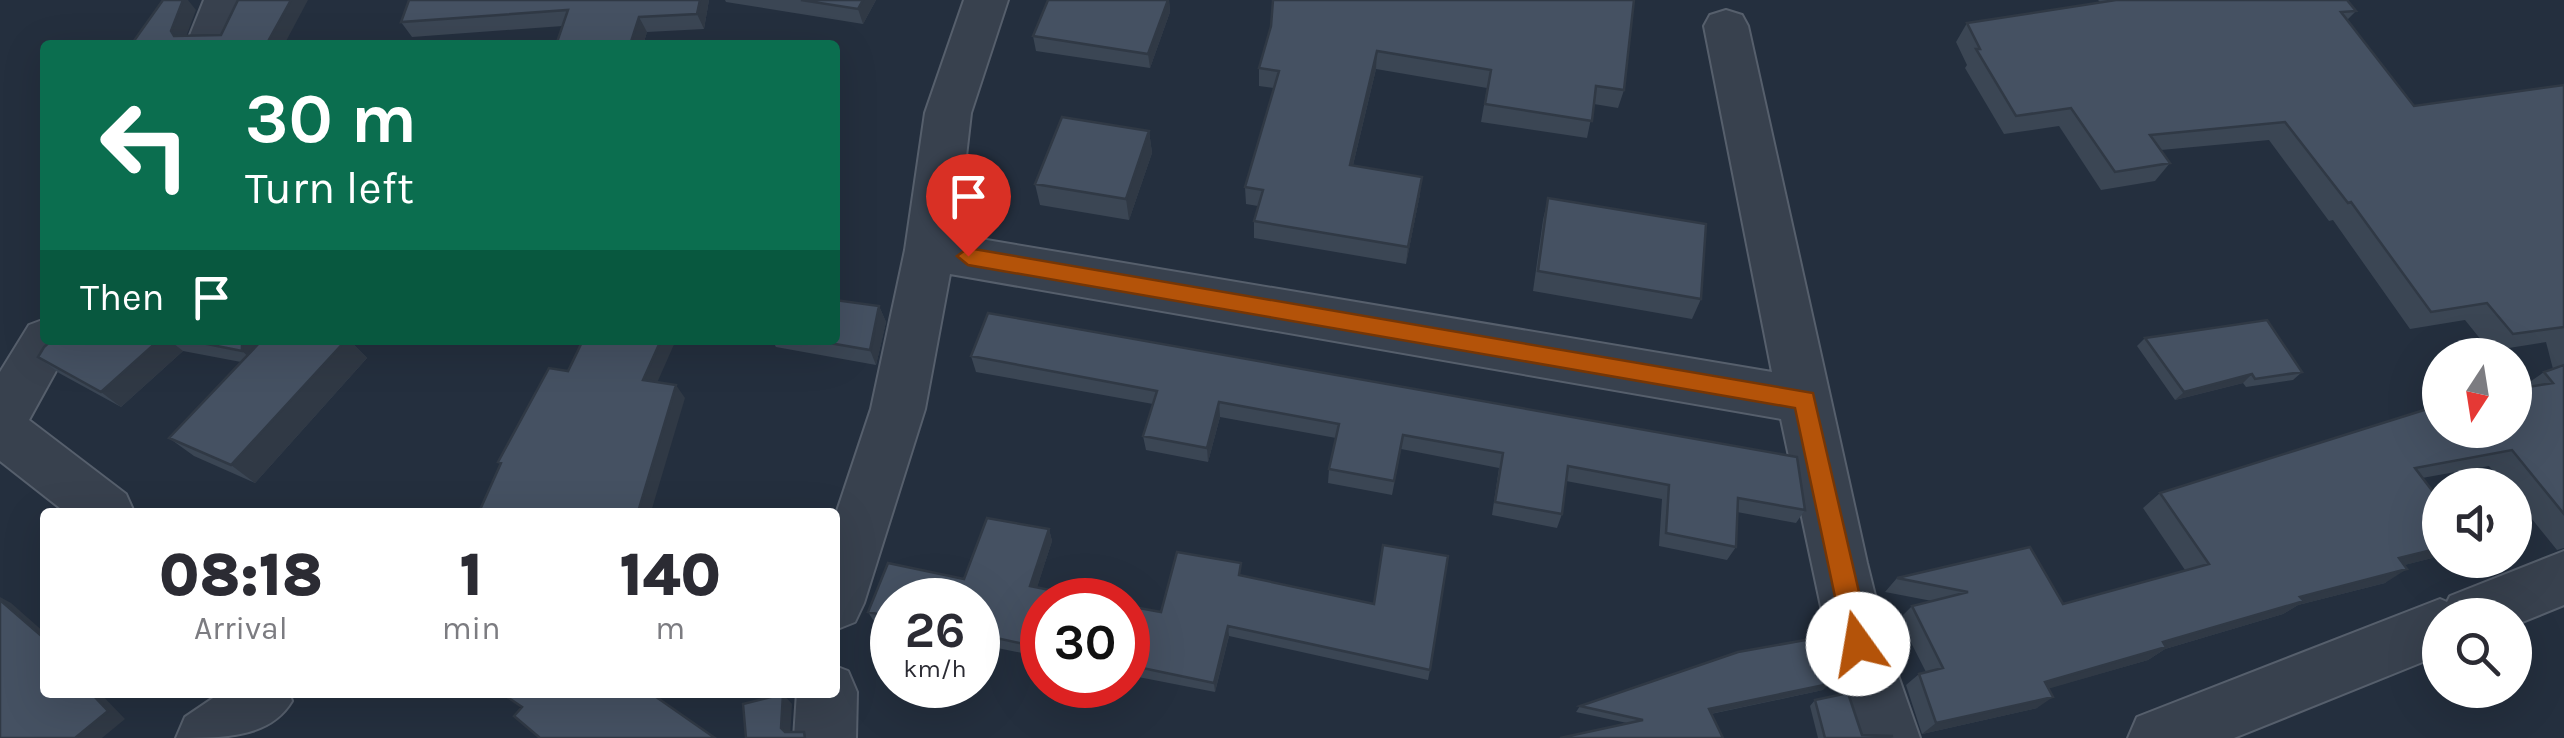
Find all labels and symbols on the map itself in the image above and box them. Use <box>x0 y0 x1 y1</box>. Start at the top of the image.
pin <box>926 154 1011 257</box>
north arrow <box>2422 338 2532 448</box>
speed limit sign: 30 <box>1020 578 1150 708</box>
position arrow <box>1806 592 1910 696</box>

